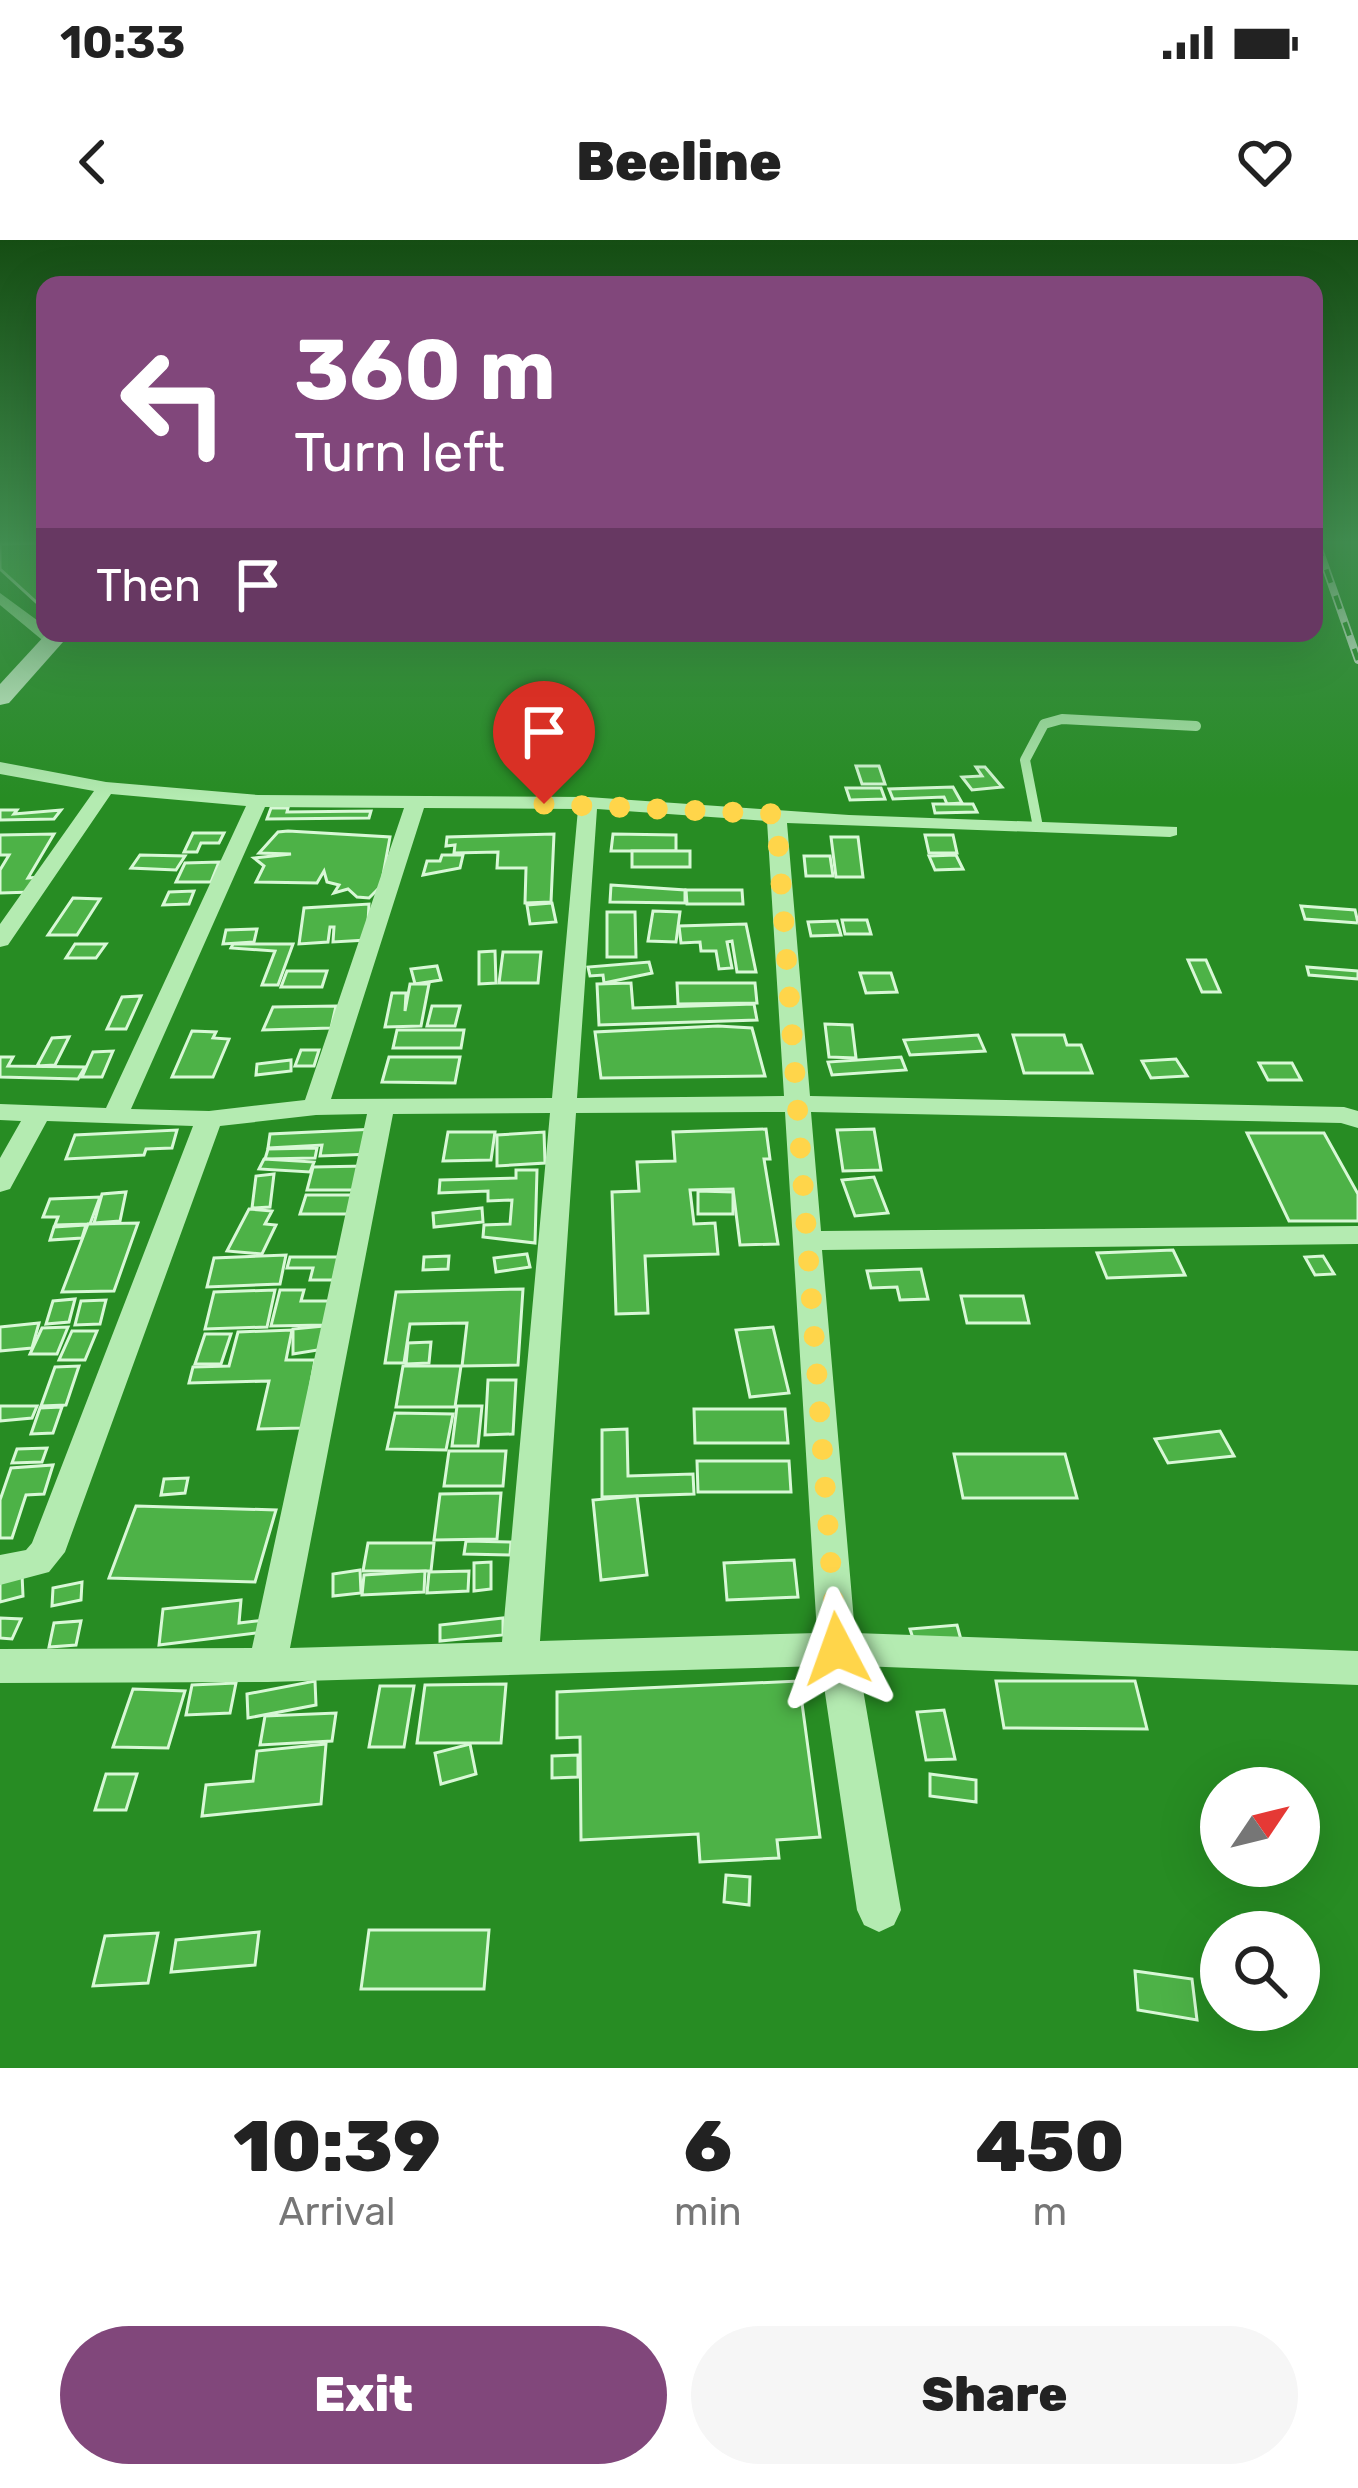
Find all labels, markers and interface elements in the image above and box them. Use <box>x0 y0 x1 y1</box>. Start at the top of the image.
text: 10:33 <box>60 16 185 69</box>
icon: back <box>60 129 126 195</box>
icon: heart <box>1232 129 1298 195</box>
text: Beeline <box>576 130 782 194</box>
text: 360 m <box>294 320 556 420</box>
icon: left <box>96 324 252 480</box>
text: Turn left <box>294 421 505 485</box>
icon: arrive <box>225 552 291 618</box>
text: Then <box>96 559 201 612</box>
pin <box>493 681 595 804</box>
icon: arrive <box>511 699 577 765</box>
position arrow <box>774 1586 900 1712</box>
north arrow <box>1200 1767 1320 1887</box>
map controls <box>1200 1767 1320 2031</box>
button: search <box>1200 1911 1320 2031</box>
text: 10:39 <box>233 2104 441 2189</box>
text: 6 <box>684 2104 732 2189</box>
text: 450 <box>975 2104 1125 2189</box>
text: Arrival <box>278 2189 396 2235</box>
text: min <box>674 2189 742 2235</box>
text: m <box>1033 2189 1067 2235</box>
button: Exit <box>60 2326 667 2464</box>
button: Share <box>691 2326 1298 2464</box>

